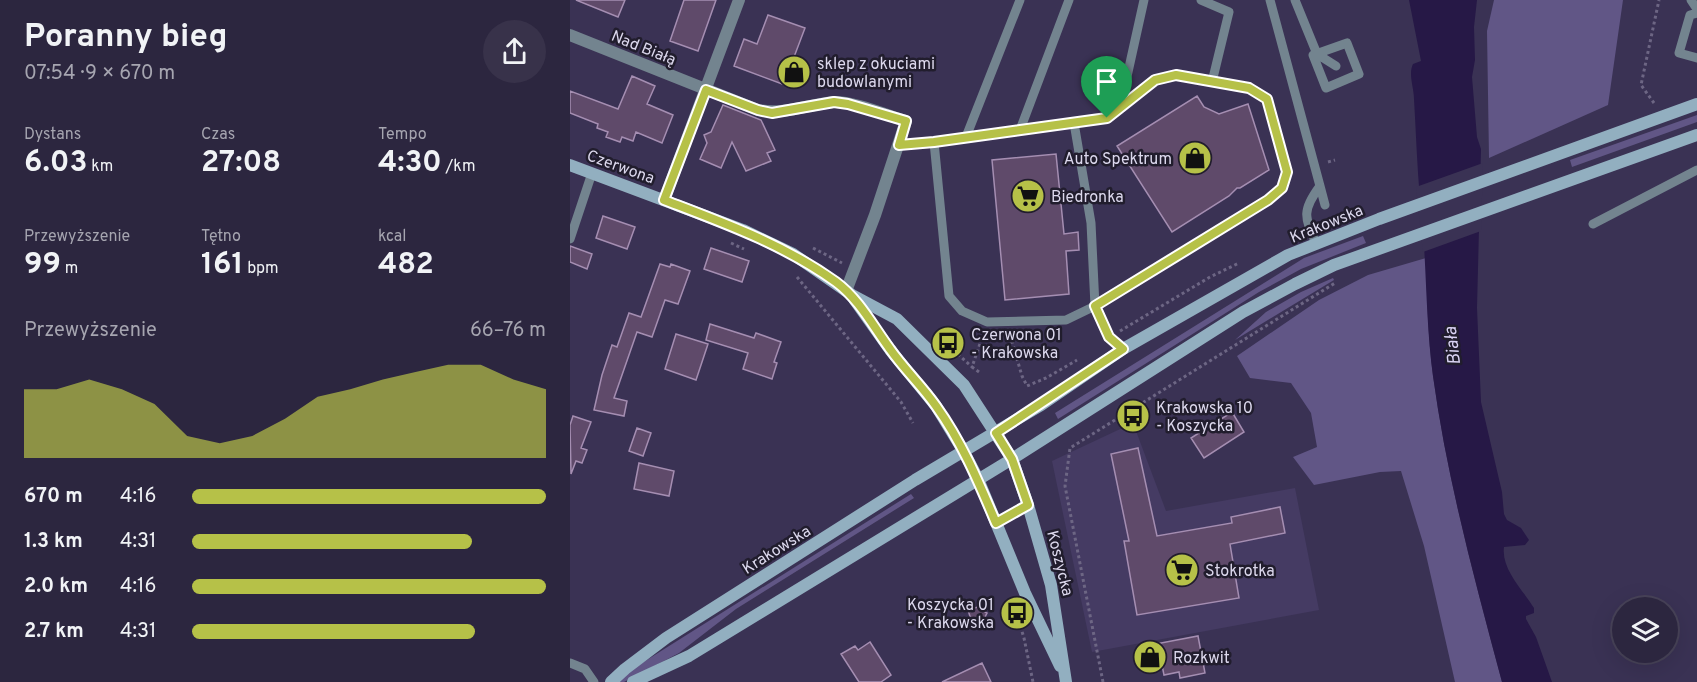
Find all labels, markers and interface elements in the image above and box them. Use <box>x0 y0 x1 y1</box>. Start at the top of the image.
text: Poranny bieg <box>24 17 227 59</box>
button: share <box>483 20 546 83</box>
street label: Nad Białą <box>608 27 678 71</box>
shop icon: sklep z okuciami budowlanymi <box>776 54 812 90</box>
place label: sklep z okuciami budowlanymi <box>817 55 935 93</box>
pin <box>1081 56 1132 118</box>
text: 07:54 · 9 × 670 m <box>24 61 175 87</box>
icon: arrive <box>1090 65 1123 98</box>
text: Dystans <box>24 125 81 145</box>
text: Czas <box>201 125 235 145</box>
text: Tempo <box>378 125 427 145</box>
shop icon: Auto Spektrum <box>1177 140 1213 176</box>
text: 6.03 <box>24 145 87 182</box>
text: 27:08 <box>201 145 281 182</box>
text: 4:30 <box>378 145 442 182</box>
street label: Czerwona <box>584 146 657 189</box>
place label: Auto Spektrum <box>1064 150 1172 170</box>
text: km <box>87 157 113 177</box>
text: /km <box>442 157 475 177</box>
supermarket icon: Biedronka <box>1010 178 1046 214</box>
place label: Biedronka <box>1051 188 1124 208</box>
street label: Krakowska <box>1287 201 1366 249</box>
text: Przewyższenie <box>24 227 130 247</box>
text: Tętno <box>201 227 241 247</box>
text: kcal <box>378 227 406 247</box>
text: 99 <box>24 247 61 284</box>
text: 161 <box>201 247 243 284</box>
text: 482 <box>378 247 434 284</box>
text: m <box>61 259 78 279</box>
text: bpm <box>243 259 279 279</box>
text: Przewyższenie <box>24 318 157 344</box>
text: 66–76 m <box>470 318 546 344</box>
water label: Biała <box>1440 324 1467 367</box>
bus stop icon: Czerwona 01 - Krakowska <box>930 325 966 361</box>
place label: Czerwona 01 - Krakowska <box>971 326 1062 364</box>
bus stop icon: Krakowska 10 - Koszycka <box>1115 398 1151 434</box>
place label: Krakowska 10 - Koszycka <box>1156 399 1253 437</box>
text: 670 m <box>24 484 83 510</box>
text: 4:16 <box>120 484 156 510</box>
street label: Krakowska <box>739 522 815 580</box>
text: 1.3 km <box>24 529 83 555</box>
text: 4:31 <box>120 529 156 555</box>
street label: Koszycka <box>1041 529 1077 598</box>
supermarket icon: Stokrotka <box>1164 552 1200 588</box>
place label: Stokrotka <box>1205 562 1275 582</box>
text: 2.0 km <box>24 574 88 600</box>
text: 4:16 <box>120 574 156 600</box>
bus stop icon: Koszycka 01 - Krakowska <box>999 595 1035 631</box>
place label: Koszycka 01 - Krakowska <box>907 596 994 634</box>
map controls <box>1612 597 1678 663</box>
button: layers <box>1612 597 1678 663</box>
text: 2.7 km <box>24 619 84 645</box>
text: 4:31 <box>120 619 156 645</box>
shop icon: Rozkwit <box>1132 639 1168 675</box>
place label: Rozkwit <box>1173 649 1230 669</box>

